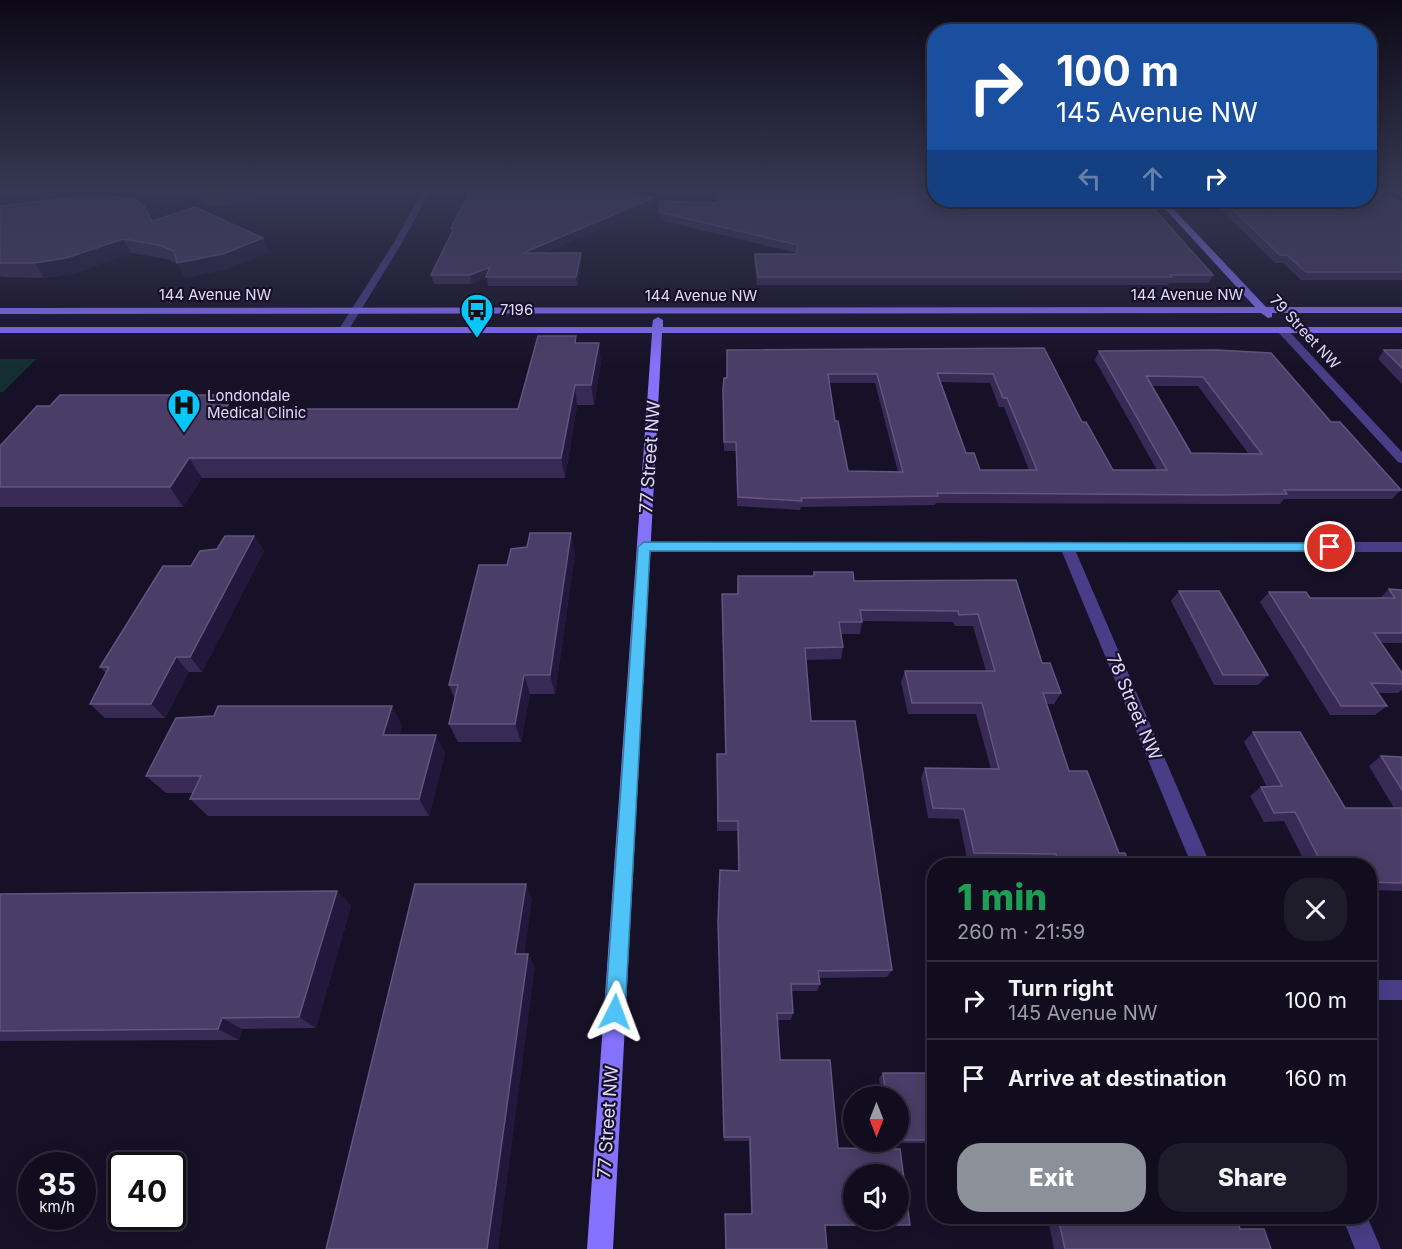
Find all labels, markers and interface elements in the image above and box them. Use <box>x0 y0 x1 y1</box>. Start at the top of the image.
text: 100 m <box>1056 45 1179 96</box>
icon: right <box>957 48 1035 126</box>
text: 145 Avenue NW <box>1056 96 1258 129</box>
icon: left <box>1073 162 1106 195</box>
icon: ahead <box>1136 162 1169 195</box>
icon: right <box>1199 162 1232 195</box>
street label: 144 Avenue NW <box>159 285 272 304</box>
street label: 144 Avenue NW <box>1131 285 1244 304</box>
street label: 144 Avenue NW <box>645 286 758 305</box>
street label: 79 Street NW <box>1266 291 1345 373</box>
bus stop icon: 7196 <box>459 292 495 339</box>
place label: 7196 <box>500 300 533 319</box>
place label: Londondale Medical Clinic <box>207 386 306 422</box>
hospital icon: Londondale Medical Clinic <box>166 387 202 434</box>
street label: 77 Street NW <box>635 400 664 514</box>
pin <box>1304 521 1355 572</box>
icon: arrive <box>1313 530 1346 563</box>
street label: 78 Street NW <box>1103 651 1166 763</box>
text: 1 min <box>957 875 1047 919</box>
button: close <box>1284 878 1347 941</box>
text: 260 m · 21:59 <box>957 920 1085 944</box>
text: Turn right <box>1008 975 1114 1001</box>
position arrow <box>583 980 647 1044</box>
icon: right <box>957 984 990 1017</box>
text: 100 m <box>1285 987 1347 1013</box>
text: 145 Avenue NW <box>1008 1001 1158 1025</box>
icon: arrive <box>957 1062 990 1095</box>
street label: 77 Street NW <box>593 1065 622 1179</box>
text: Arrive at destination <box>1008 1065 1227 1091</box>
text: 160 m <box>1285 1065 1347 1091</box>
north arrow <box>843 1086 909 1152</box>
map controls <box>843 1086 909 1230</box>
button: Exit <box>957 1143 1146 1212</box>
button: Share <box>1158 1143 1347 1212</box>
speed limit sign: 40 <box>108 1152 186 1230</box>
button: sound <box>843 1164 909 1230</box>
text: 35 <box>38 1166 76 1202</box>
text: km/h <box>39 1197 75 1216</box>

